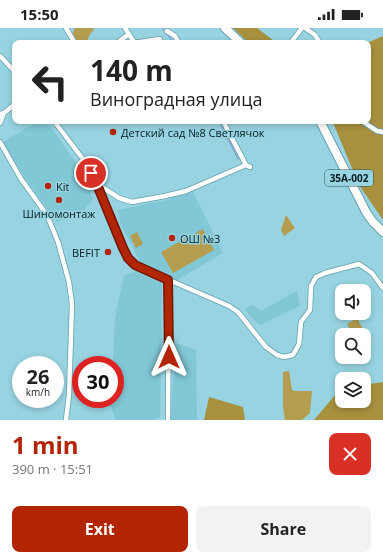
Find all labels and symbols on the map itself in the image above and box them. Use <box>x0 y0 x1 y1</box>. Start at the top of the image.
place label: Детский сад №8 Светлячок <box>121 125 265 140</box>
marker: Детский сад №8 Светлячок <box>108 127 118 137</box>
pin <box>74 156 108 190</box>
road number: 35А-002 <box>325 170 373 186</box>
place label: Kit <box>56 179 70 194</box>
marker: Kit <box>43 181 53 191</box>
marker: Шиномонтаж <box>54 195 64 205</box>
place label: Шиномонтаж <box>23 206 96 221</box>
place label: ОШ №3 <box>180 231 220 246</box>
marker: ОШ №3 <box>167 233 177 243</box>
place label: BEFIT <box>72 245 100 260</box>
marker: BEFIT <box>103 247 113 257</box>
position arrow <box>148 336 190 378</box>
speed limit sign: 30 <box>72 356 124 408</box>

